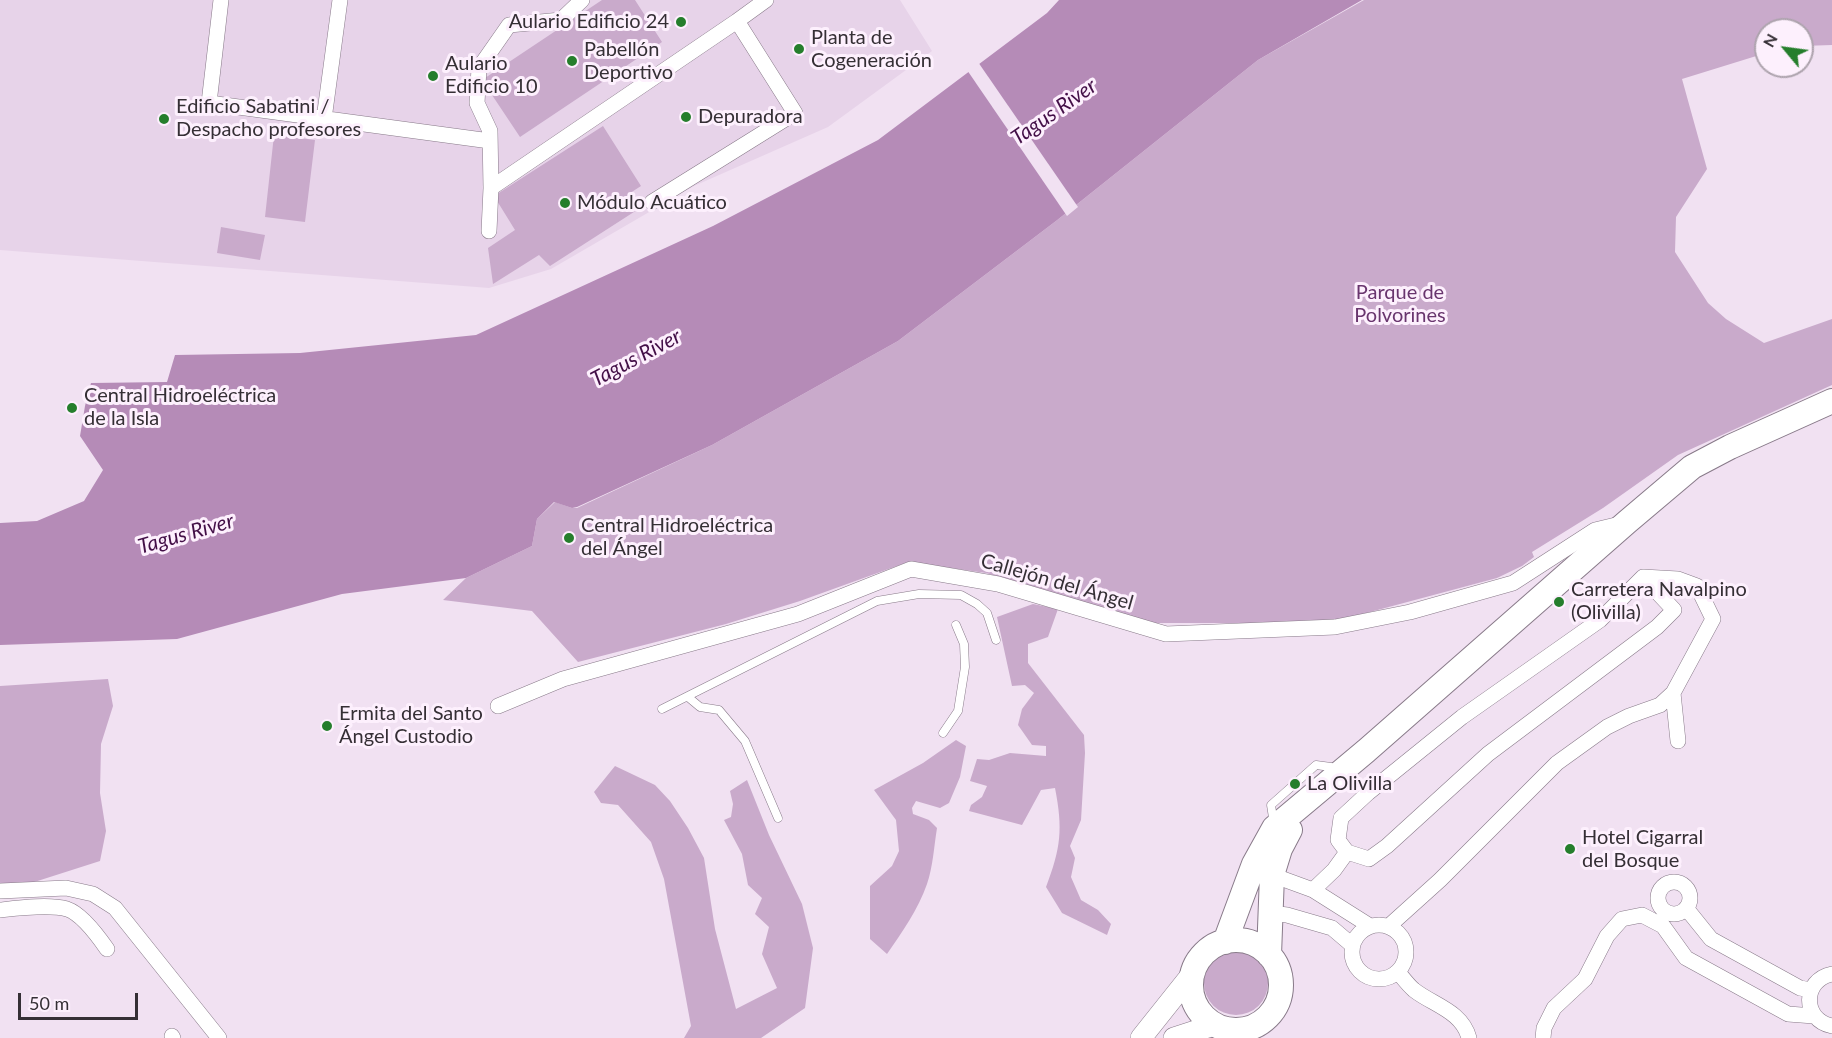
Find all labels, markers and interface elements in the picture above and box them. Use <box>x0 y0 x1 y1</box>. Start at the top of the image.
place label: Aulario Edificio 24 <box>509 10 669 34</box>
marker: Aulario Edificio 24 <box>674 15 688 29</box>
north arrow <box>1754 18 1814 78</box>
place label: Planta de Cogeneración <box>811 26 932 73</box>
text: N <box>1758 30 1781 50</box>
place label: Pabellón Deportivo <box>584 38 673 85</box>
marker: Planta de Cogeneración <box>792 42 806 56</box>
place label: Aulario Edificio 10 <box>445 52 538 99</box>
marker: Pabellón Deportivo <box>565 54 579 68</box>
marker: Aulario Edificio 10 <box>426 69 440 83</box>
water label: Tagus River <box>1006 73 1102 151</box>
place label: Edificio Sabatini / Despacho profesores <box>176 95 361 142</box>
place label: Depuradora <box>698 105 803 129</box>
marker: Depuradora <box>679 110 693 124</box>
marker: Edificio Sabatini / Despacho profesores <box>157 112 171 126</box>
place label: Módulo Acuático <box>577 191 727 215</box>
marker: Módulo Acuático <box>558 196 572 210</box>
park label: Parque de Polvorines <box>1354 281 1446 328</box>
water label: Tagus River <box>587 324 685 392</box>
place label: Central Hidroeléctrica de la Isla <box>84 384 276 431</box>
marker: Central Hidroeléctrica de la Isla <box>65 401 79 415</box>
water label: Tagus River <box>135 508 237 560</box>
place label: Central Hidroeléctrica del Ángel <box>581 514 773 561</box>
marker: Central Hidroeléctrica del Ángel <box>562 531 576 545</box>
street label: Callejón del Ángel <box>978 549 1136 615</box>
place label: Carretera Navalpino (Olivilla) <box>1571 578 1747 625</box>
marker: Carretera Navalpino (Olivilla) <box>1552 595 1566 609</box>
place label: Ermita del Santo Ángel Custodio <box>339 702 483 749</box>
marker: Ermita del Santo Ángel Custodio <box>320 719 334 733</box>
place label: La Olivilla <box>1307 772 1392 796</box>
marker: La Olivilla <box>1288 777 1302 791</box>
place label: Hotel Cigarral del Bosque <box>1582 826 1703 873</box>
marker: Hotel Cigarral del Bosque <box>1563 842 1577 856</box>
scale bar <box>21 981 141 1019</box>
text: 50 m <box>29 992 69 1014</box>

